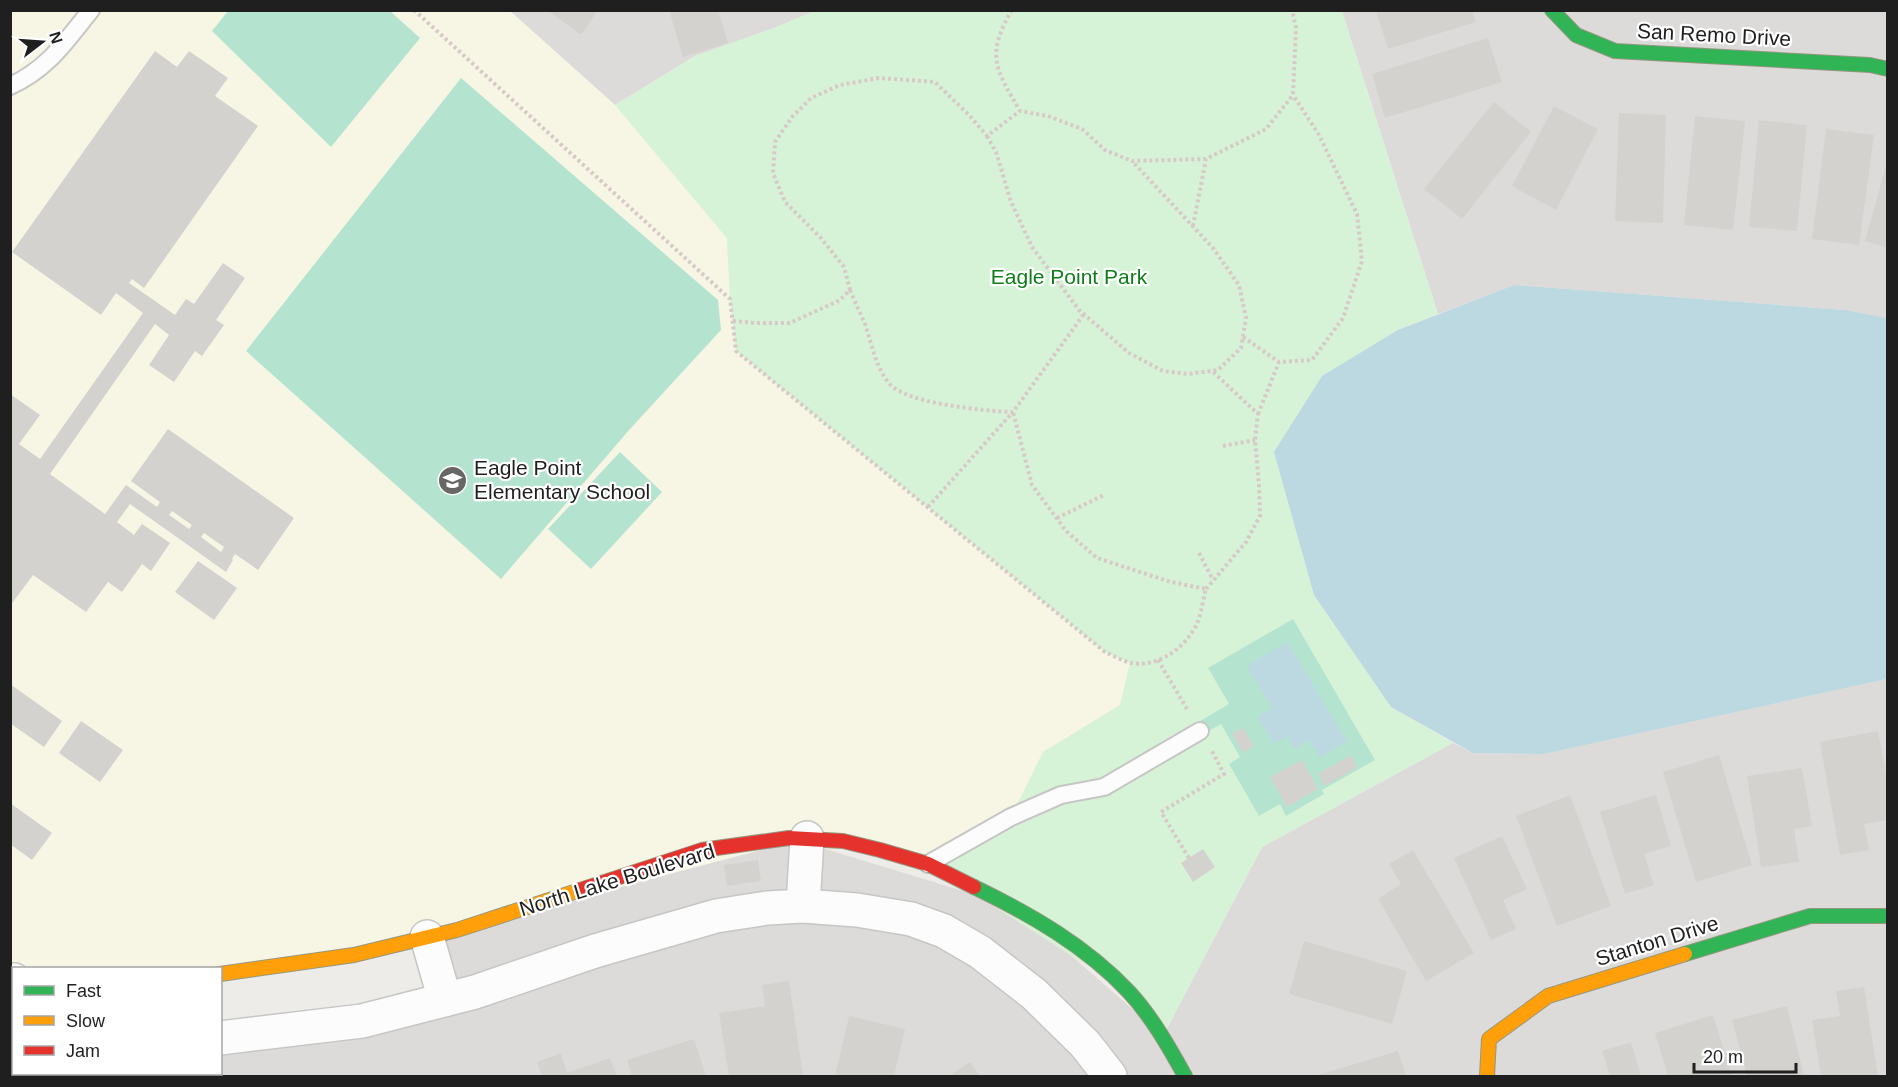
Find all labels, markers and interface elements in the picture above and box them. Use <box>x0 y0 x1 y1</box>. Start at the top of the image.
north arrow <box>12 12 72 72</box>
street label: San Remo Drive <box>1636 19 1792 50</box>
text: N <box>46 30 66 46</box>
park label: Eagle Point Park <box>991 265 1148 288</box>
place label: Eagle Point Elementary School <box>474 456 650 503</box>
school or university icon: Eagle Point Elementary School <box>437 464 469 496</box>
street label: North Lake Boulevard <box>516 839 717 920</box>
street label: Stanton Drive <box>1593 911 1721 970</box>
legend <box>12 967 222 1075</box>
text: Fast <box>66 981 101 1001</box>
text: Slow <box>66 1011 106 1031</box>
scale bar <box>1694 1036 1796 1074</box>
text: Jam <box>66 1041 100 1061</box>
text: 20 m <box>1703 1047 1743 1067</box>

